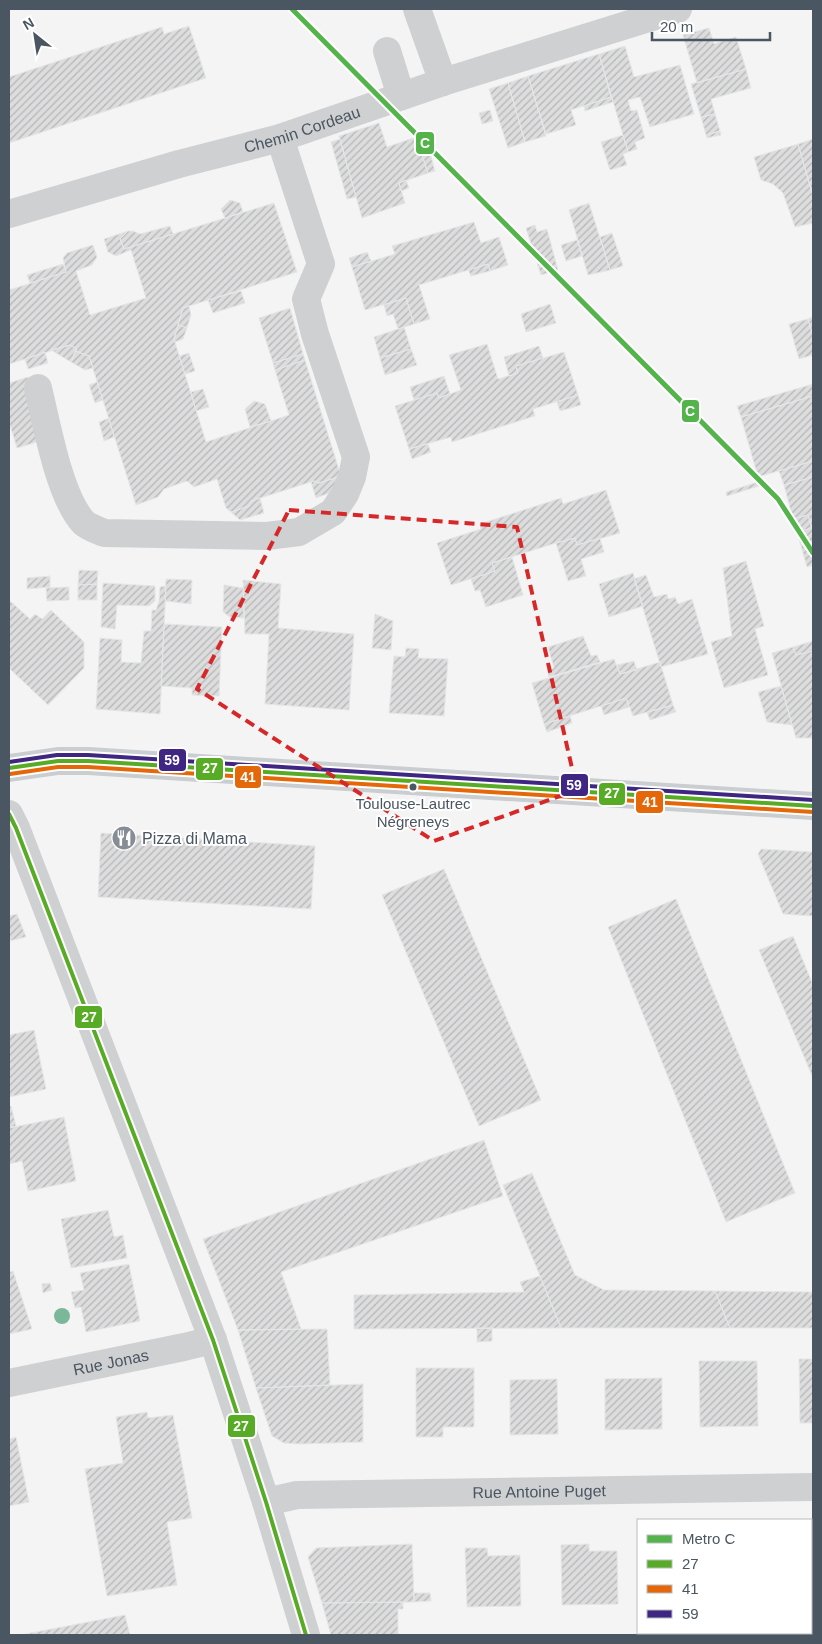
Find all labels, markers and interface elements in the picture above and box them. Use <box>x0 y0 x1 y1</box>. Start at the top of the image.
north arrow <box>10 10 60 60</box>
scale bar <box>652 10 770 42</box>
text: N <box>20 14 37 33</box>
text: 20 m <box>660 18 693 35</box>
street label: Chemin Cordeau <box>242 103 362 156</box>
line badge: C <box>415 131 435 155</box>
text: C <box>420 135 430 151</box>
line badge: C <box>681 399 700 423</box>
text: C <box>685 403 695 419</box>
line badge: 59 <box>158 748 187 772</box>
text: 59 <box>164 752 180 768</box>
line badge: 27 <box>195 757 224 781</box>
text: 27 <box>202 760 218 776</box>
line badge: 41 <box>234 765 262 789</box>
text: 41 <box>240 769 256 785</box>
line badge: 59 <box>560 773 589 797</box>
text: 59 <box>566 777 582 793</box>
marker: Toulouse-Lautrec Négreneys <box>408 782 418 792</box>
line badge: 27 <box>598 782 626 806</box>
text: 27 <box>604 785 620 801</box>
line badge: 41 <box>635 790 664 814</box>
text: 41 <box>642 794 658 810</box>
place label: Toulouse-Lautrec Négreneys <box>355 795 471 830</box>
restaurant icon: Pizza di Mama <box>111 825 137 851</box>
place label: Pizza di Mama <box>142 830 247 847</box>
line badge: 27 <box>74 1005 103 1029</box>
text: 27 <box>81 1009 97 1025</box>
street label: Rue Jonas <box>72 1346 150 1379</box>
line badge: 27 <box>227 1414 256 1438</box>
text: 27 <box>233 1418 249 1434</box>
street label: Rue Antoine Puget <box>472 1482 607 1501</box>
legend <box>637 1519 812 1634</box>
text: Metro C <box>682 1530 736 1547</box>
text: 27 <box>682 1555 699 1572</box>
text: 41 <box>682 1580 699 1597</box>
text: 59 <box>682 1605 699 1622</box>

